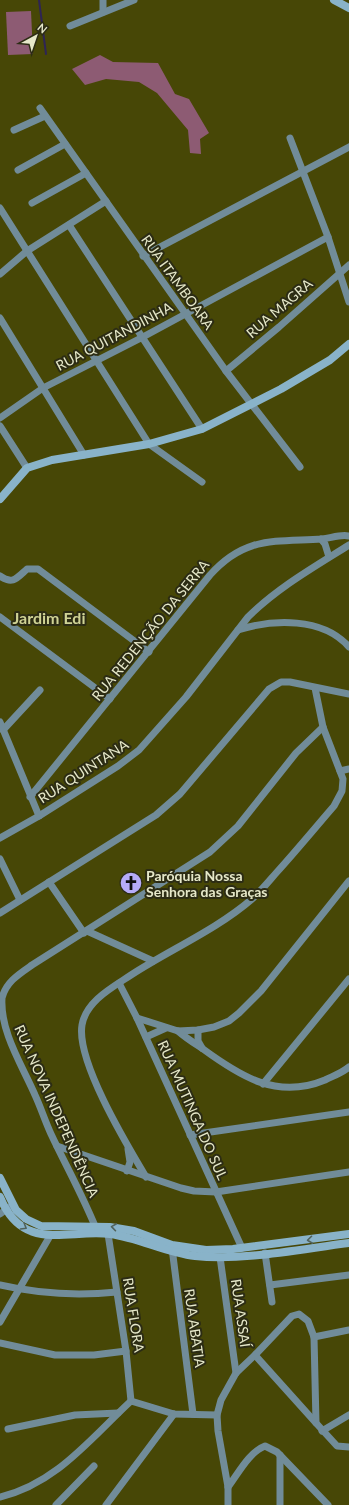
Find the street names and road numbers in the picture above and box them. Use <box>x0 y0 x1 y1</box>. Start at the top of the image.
street label: RUA ITAMBOARA <box>138 231 218 333</box>
street label: RUA MAGRA <box>242 274 316 341</box>
street label: RUA QUITANDINHA <box>53 298 176 374</box>
street label: RUA REDENÇÃO DA SERRA <box>88 556 213 704</box>
street label: RUA QUINTANA <box>35 735 132 807</box>
street label: RUA NOVA INDEPENDÊNCIA <box>11 1022 103 1200</box>
street label: RUA MUTINGA DO SUL <box>155 1038 231 1182</box>
street label: RUA FLORA <box>120 1276 148 1354</box>
street label: RUA ASSAÍ <box>228 1278 254 1349</box>
street label: RUA ABATIA <box>181 1287 209 1369</box>

